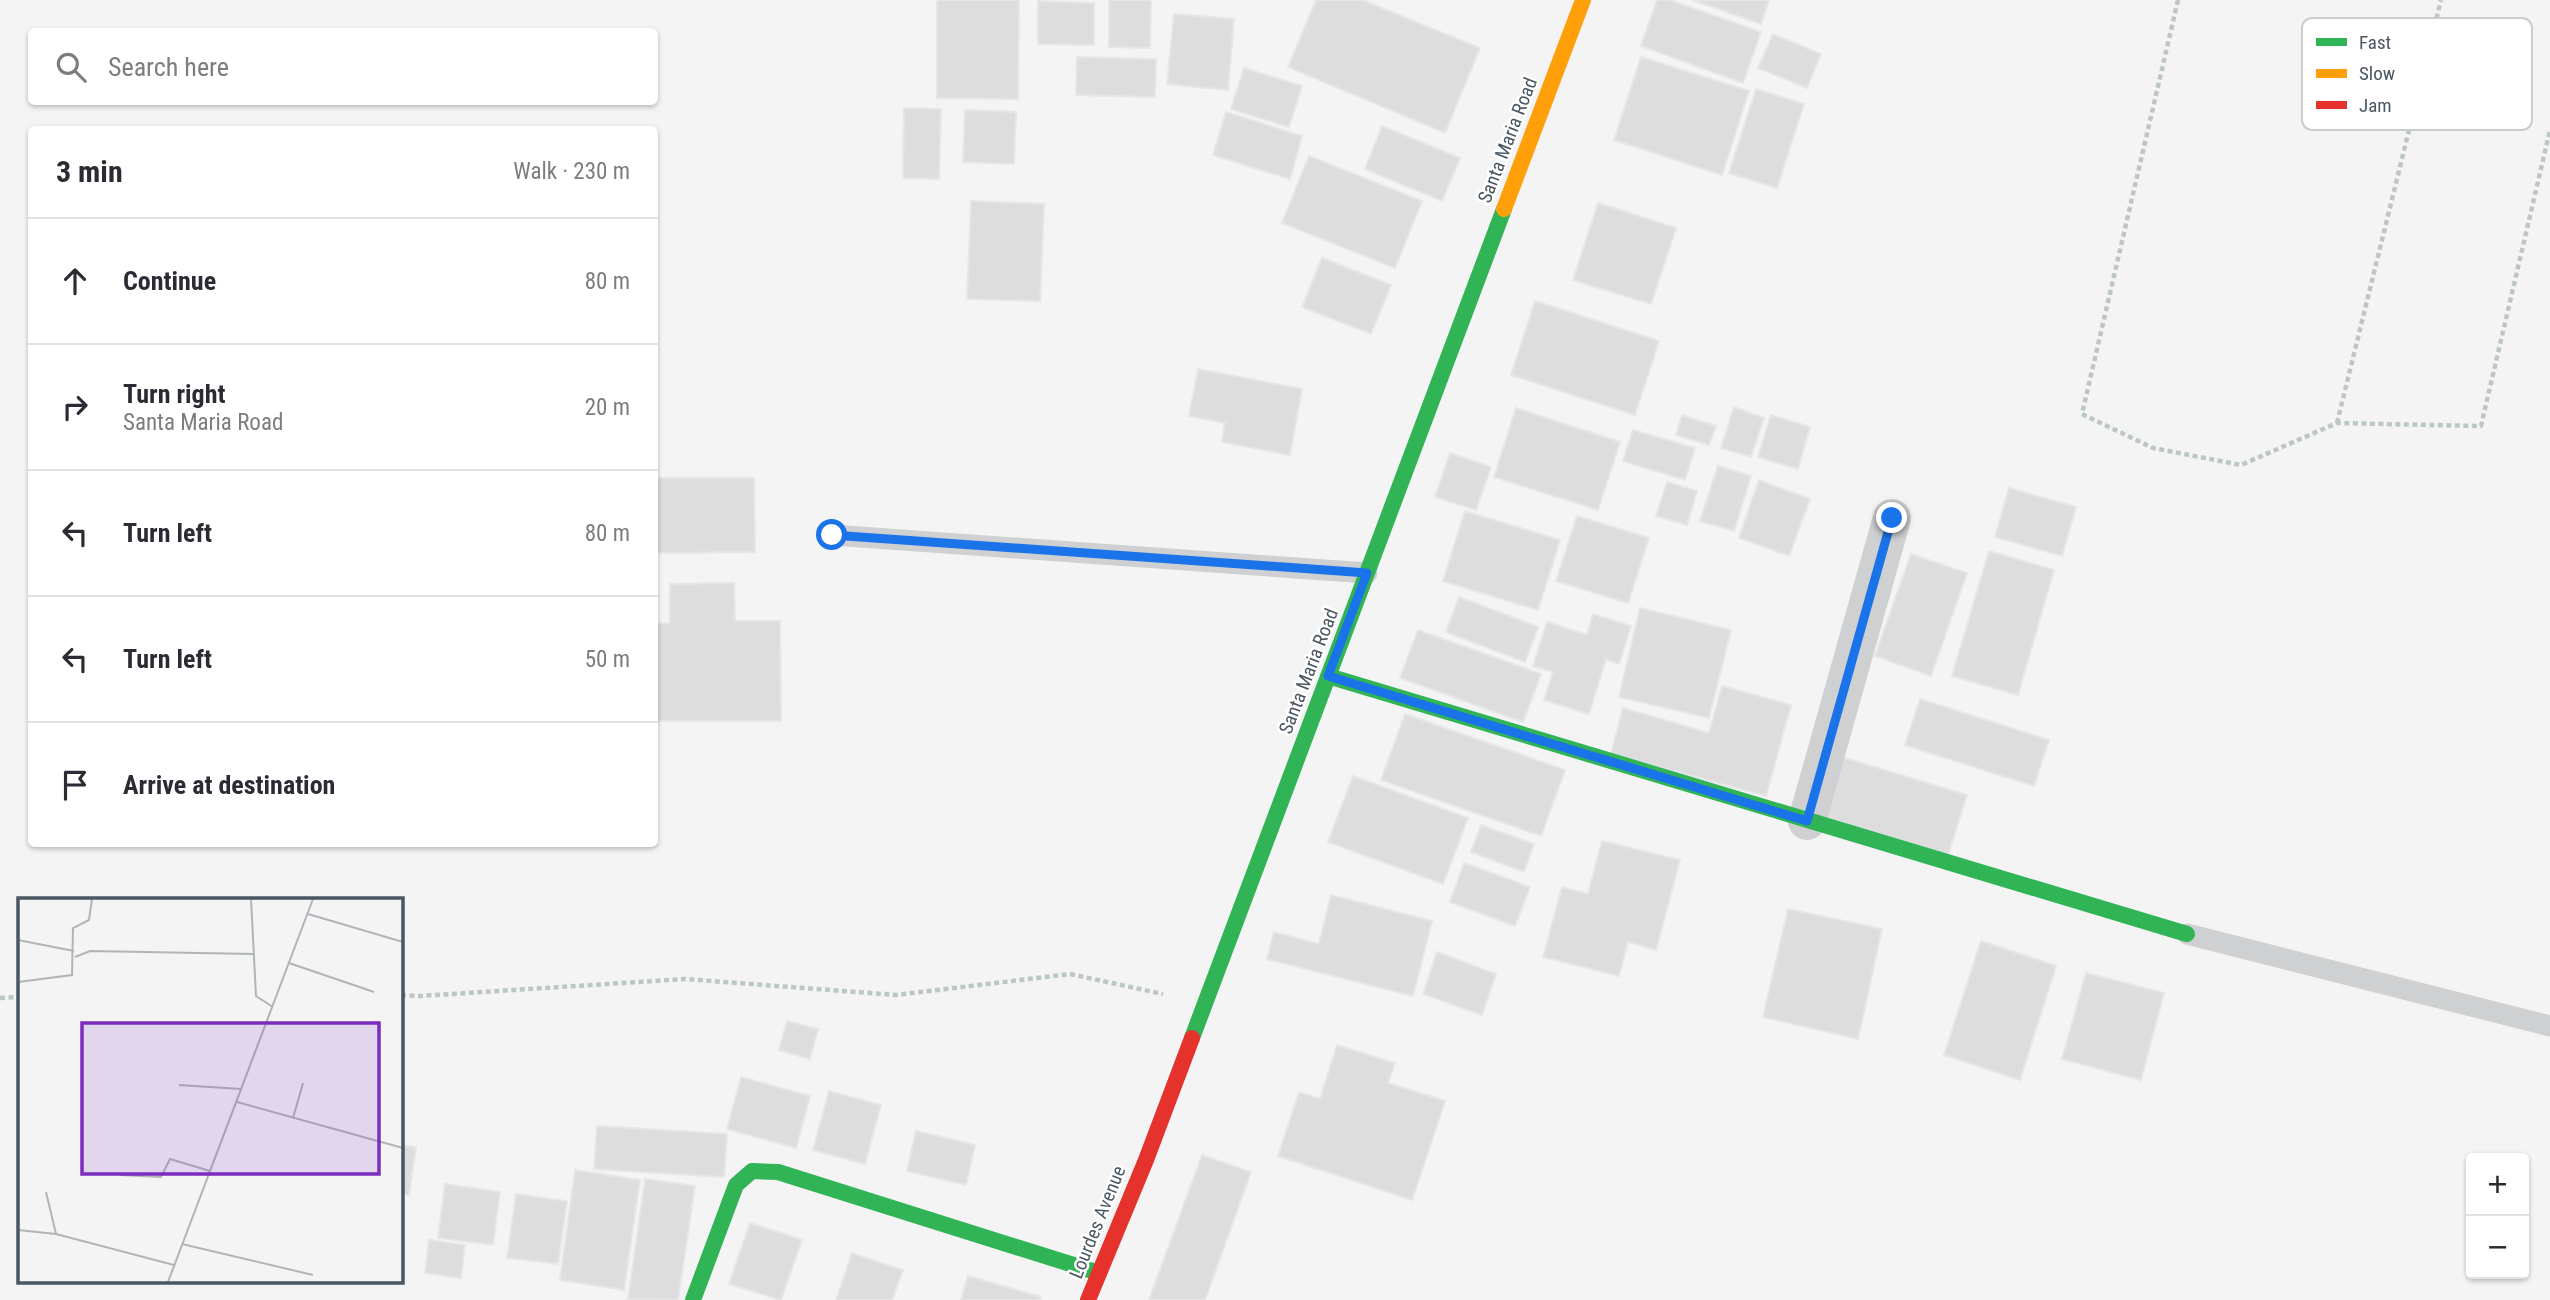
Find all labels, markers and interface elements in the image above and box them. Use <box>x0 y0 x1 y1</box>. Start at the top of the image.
legend <box>2302 18 2532 130</box>
search box <box>28 28 658 105</box>
text: Fast <box>2359 31 2391 54</box>
icon: search <box>52 48 90 86</box>
text: Search here <box>108 52 229 82</box>
text: Slow <box>2359 62 2395 85</box>
street label: Santa Maria Road <box>1473 74 1542 206</box>
text: Jam <box>2359 94 2392 117</box>
text: 3 min <box>56 154 123 189</box>
text: Walk · 230 m <box>513 158 630 185</box>
icon: ahead <box>56 262 94 300</box>
text: Continue <box>123 266 216 296</box>
text: 80 m <box>585 268 630 295</box>
text: Turn right <box>123 379 225 409</box>
icon: right <box>56 388 94 426</box>
text: 20 m <box>585 394 630 421</box>
text: Santa Maria Road <box>123 409 283 436</box>
route end <box>1876 502 1907 533</box>
icon: left <box>56 514 94 552</box>
text: Turn left <box>123 518 212 548</box>
route start <box>816 519 847 550</box>
text: 80 m <box>585 520 630 547</box>
street label: Santa Maria Road <box>1274 605 1343 737</box>
icon: left <box>56 640 94 678</box>
text: Turn left <box>123 644 212 674</box>
text: 50 m <box>585 646 630 673</box>
icon: arrive <box>56 766 94 804</box>
text: Arrive at destination <box>123 770 335 800</box>
inset map <box>18 898 402 1282</box>
map controls <box>2466 1153 2529 1279</box>
button: + <box>2466 1153 2529 1216</box>
street label: Lourdes Avenue <box>1064 1162 1131 1282</box>
button: − <box>2466 1216 2529 1279</box>

